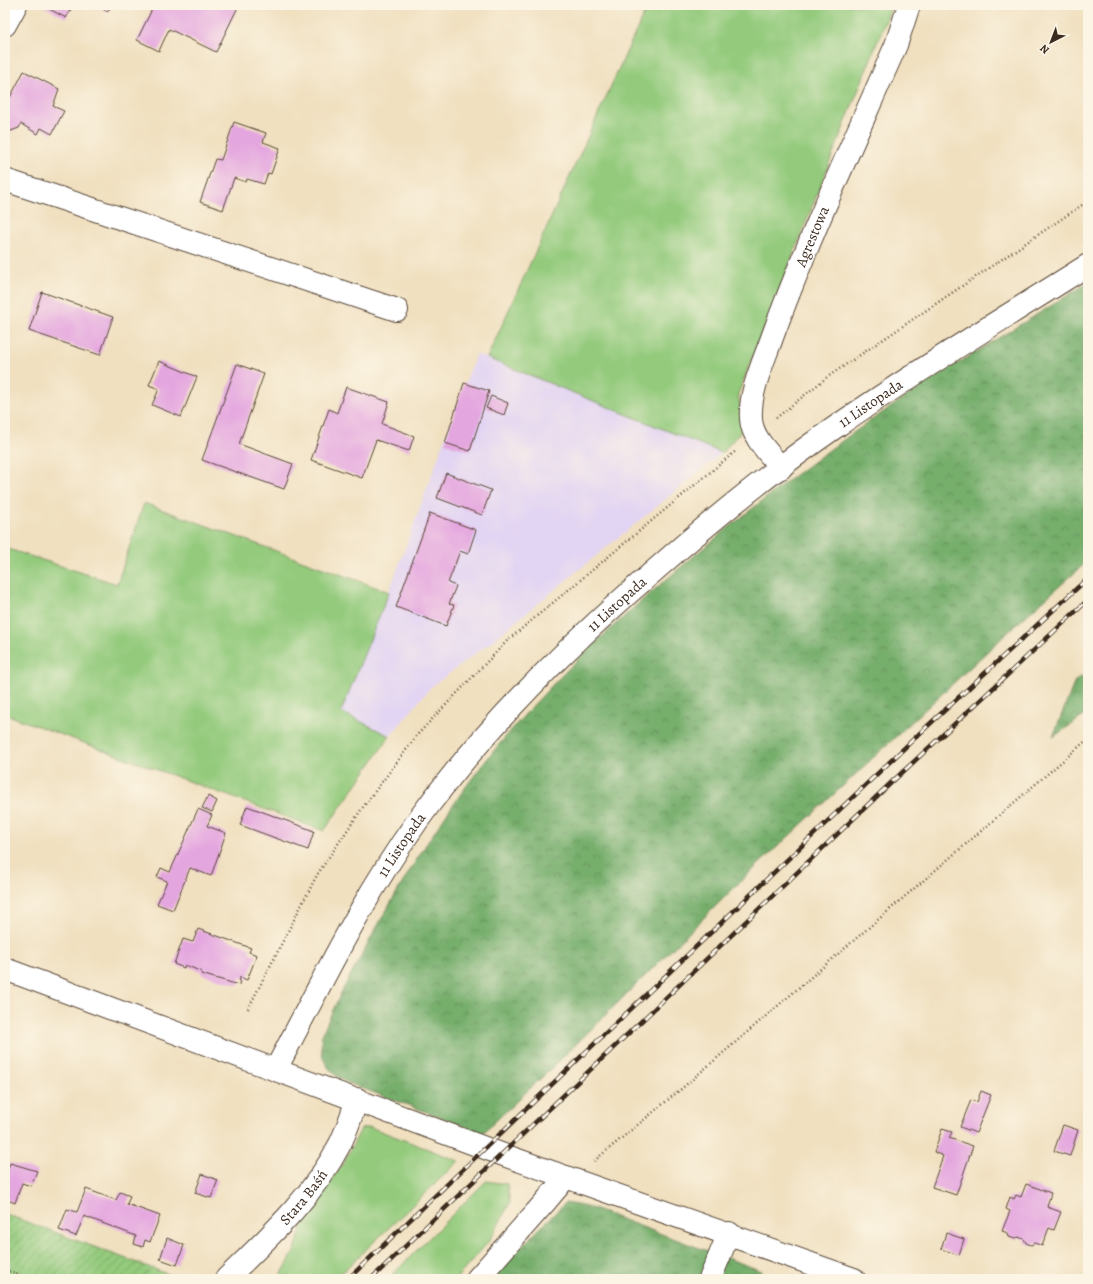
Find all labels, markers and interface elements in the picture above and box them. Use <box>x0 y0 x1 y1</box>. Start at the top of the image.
north arrow <box>1031 22 1071 62</box>
text: N <box>1037 41 1053 57</box>
street label: Agrestowa <box>790 203 834 271</box>
street label: 11 Listopada <box>834 374 907 432</box>
street label: 11 Listopada <box>583 572 651 636</box>
street label: 11 Listopada <box>373 809 430 881</box>
street label: Stara Baśń <box>275 1166 332 1229</box>

